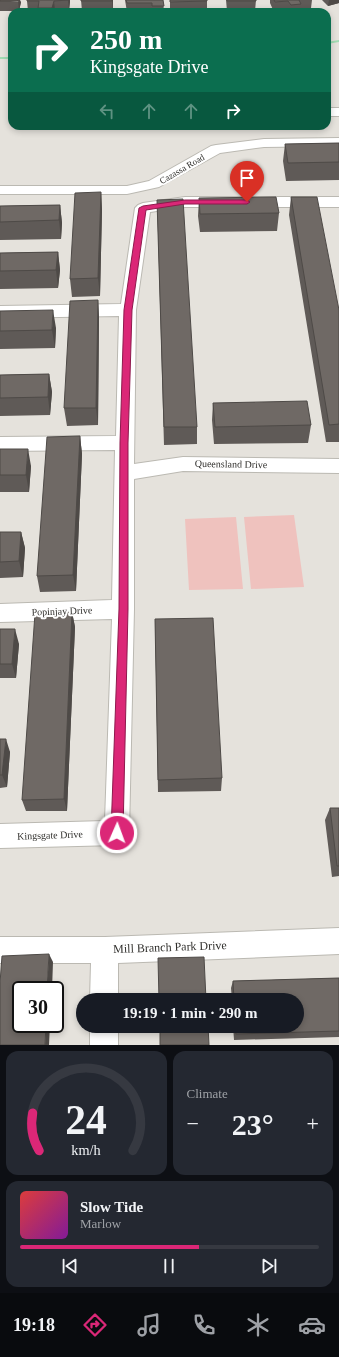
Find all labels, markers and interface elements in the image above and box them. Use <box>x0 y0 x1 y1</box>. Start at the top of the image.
icon: right <box>24 24 76 76</box>
text: 250 m <box>90 24 162 55</box>
text: Kingsgate Drive <box>90 57 208 77</box>
icon: left <box>96 100 118 122</box>
icon: ahead <box>138 100 160 122</box>
icon: ahead <box>180 100 202 122</box>
icon: right <box>222 100 244 122</box>
street label: Cazassa Road <box>158 152 207 186</box>
pin <box>230 161 264 202</box>
icon: arrive <box>236 167 258 189</box>
street label: Queensland Drive <box>195 458 268 470</box>
street label: Popinjay Drive <box>31 604 93 618</box>
position arrow <box>96 812 138 854</box>
street label: Kingsgate Drive <box>17 828 84 842</box>
street label: Mill Branch Park Drive <box>113 938 227 956</box>
speed limit sign: 30 <box>12 981 64 1033</box>
text: 19:19 · 1 min · 290 m <box>123 1005 258 1021</box>
text: Climate <box>187 1086 228 1101</box>
text: 24 <box>65 1097 107 1143</box>
text: 23° <box>232 1108 274 1141</box>
text: − <box>187 1111 199 1136</box>
text: + <box>307 1111 319 1136</box>
text: km/h <box>72 1142 101 1158</box>
text: Slow Tide <box>80 1199 143 1215</box>
text: Marlow <box>80 1216 121 1231</box>
icon: previous <box>59 1255 81 1277</box>
icon: pause <box>158 1255 180 1277</box>
icon: next <box>258 1255 280 1277</box>
icon: directions <box>81 1311 109 1339</box>
icon: music <box>135 1311 163 1339</box>
icon: phone <box>190 1311 218 1339</box>
icon: climate <box>244 1311 272 1339</box>
icon: car <box>298 1311 326 1339</box>
text: 19:18 <box>13 1315 55 1335</box>

